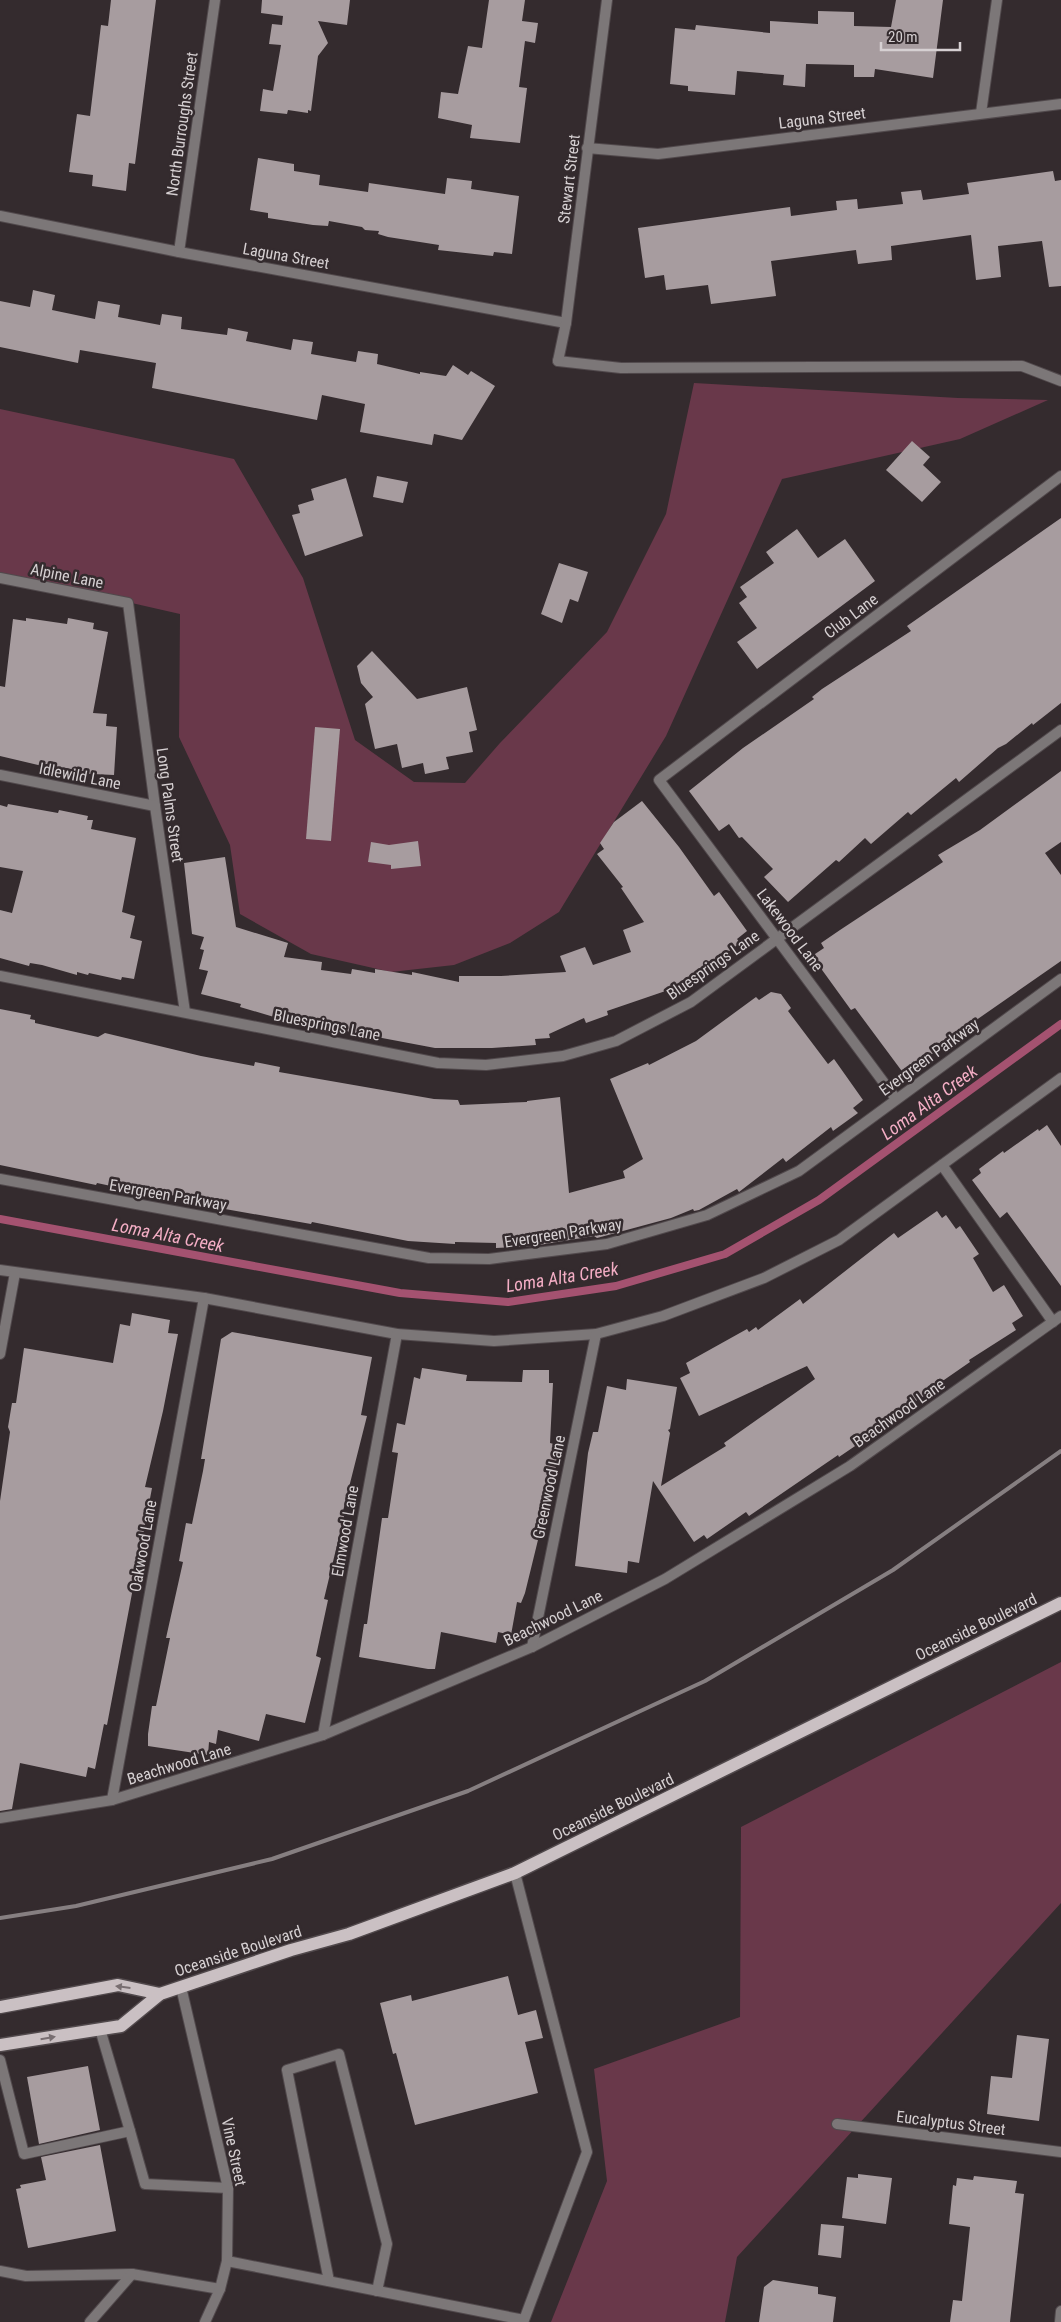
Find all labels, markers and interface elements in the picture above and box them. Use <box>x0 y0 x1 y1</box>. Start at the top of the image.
scale bar <box>881 20 960 52</box>
text: 20 m <box>888 28 918 46</box>
street label: North Burroughs Street <box>162 50 202 197</box>
street label: Laguna Street <box>777 103 867 133</box>
street label: Stewart Street <box>554 133 584 225</box>
street label: Laguna Street <box>241 239 331 273</box>
street label: Alpine Lane <box>29 560 105 592</box>
street label: Club Lane <box>820 590 882 642</box>
street label: Long Palms Street <box>153 746 187 864</box>
street label: Idlewild Lane <box>37 759 123 793</box>
street label: Lakewood Lane <box>753 885 827 975</box>
street label: Bluesprings Lane <box>663 926 763 1004</box>
street label: Bluesprings Lane <box>272 1005 382 1045</box>
street label: Evergreen Parkway <box>875 1014 983 1100</box>
water label: Loma Alta Creek <box>877 1059 982 1144</box>
street label: Evergreen Parkway <box>108 1175 229 1215</box>
water label: Loma Alta Creek <box>110 1214 227 1256</box>
street label: Evergreen Parkway <box>503 1214 624 1252</box>
water label: Loma Alta Creek <box>504 1258 621 1296</box>
street label: Beachwood Lane <box>849 1374 949 1452</box>
street label: Greenwood Lane <box>529 1433 569 1541</box>
street label: Elmwood Lane <box>328 1484 362 1578</box>
street label: Oakwood Lane <box>126 1499 160 1593</box>
street label: Beachwood Lane <box>500 1586 606 1650</box>
street label: Oceanside Boulevard <box>912 1589 1040 1665</box>
street label: Beachwood Lane <box>125 1739 233 1789</box>
street label: Oceanside Boulevard <box>549 1769 677 1845</box>
street label: Oceanside Boulevard <box>172 1921 304 1981</box>
one-way arrow <box>114 1983 130 1991</box>
one-way arrow <box>41 2034 57 2042</box>
street label: Eucalyptus Street <box>895 2107 1007 2139</box>
street label: Vine Street <box>218 2116 251 2188</box>

